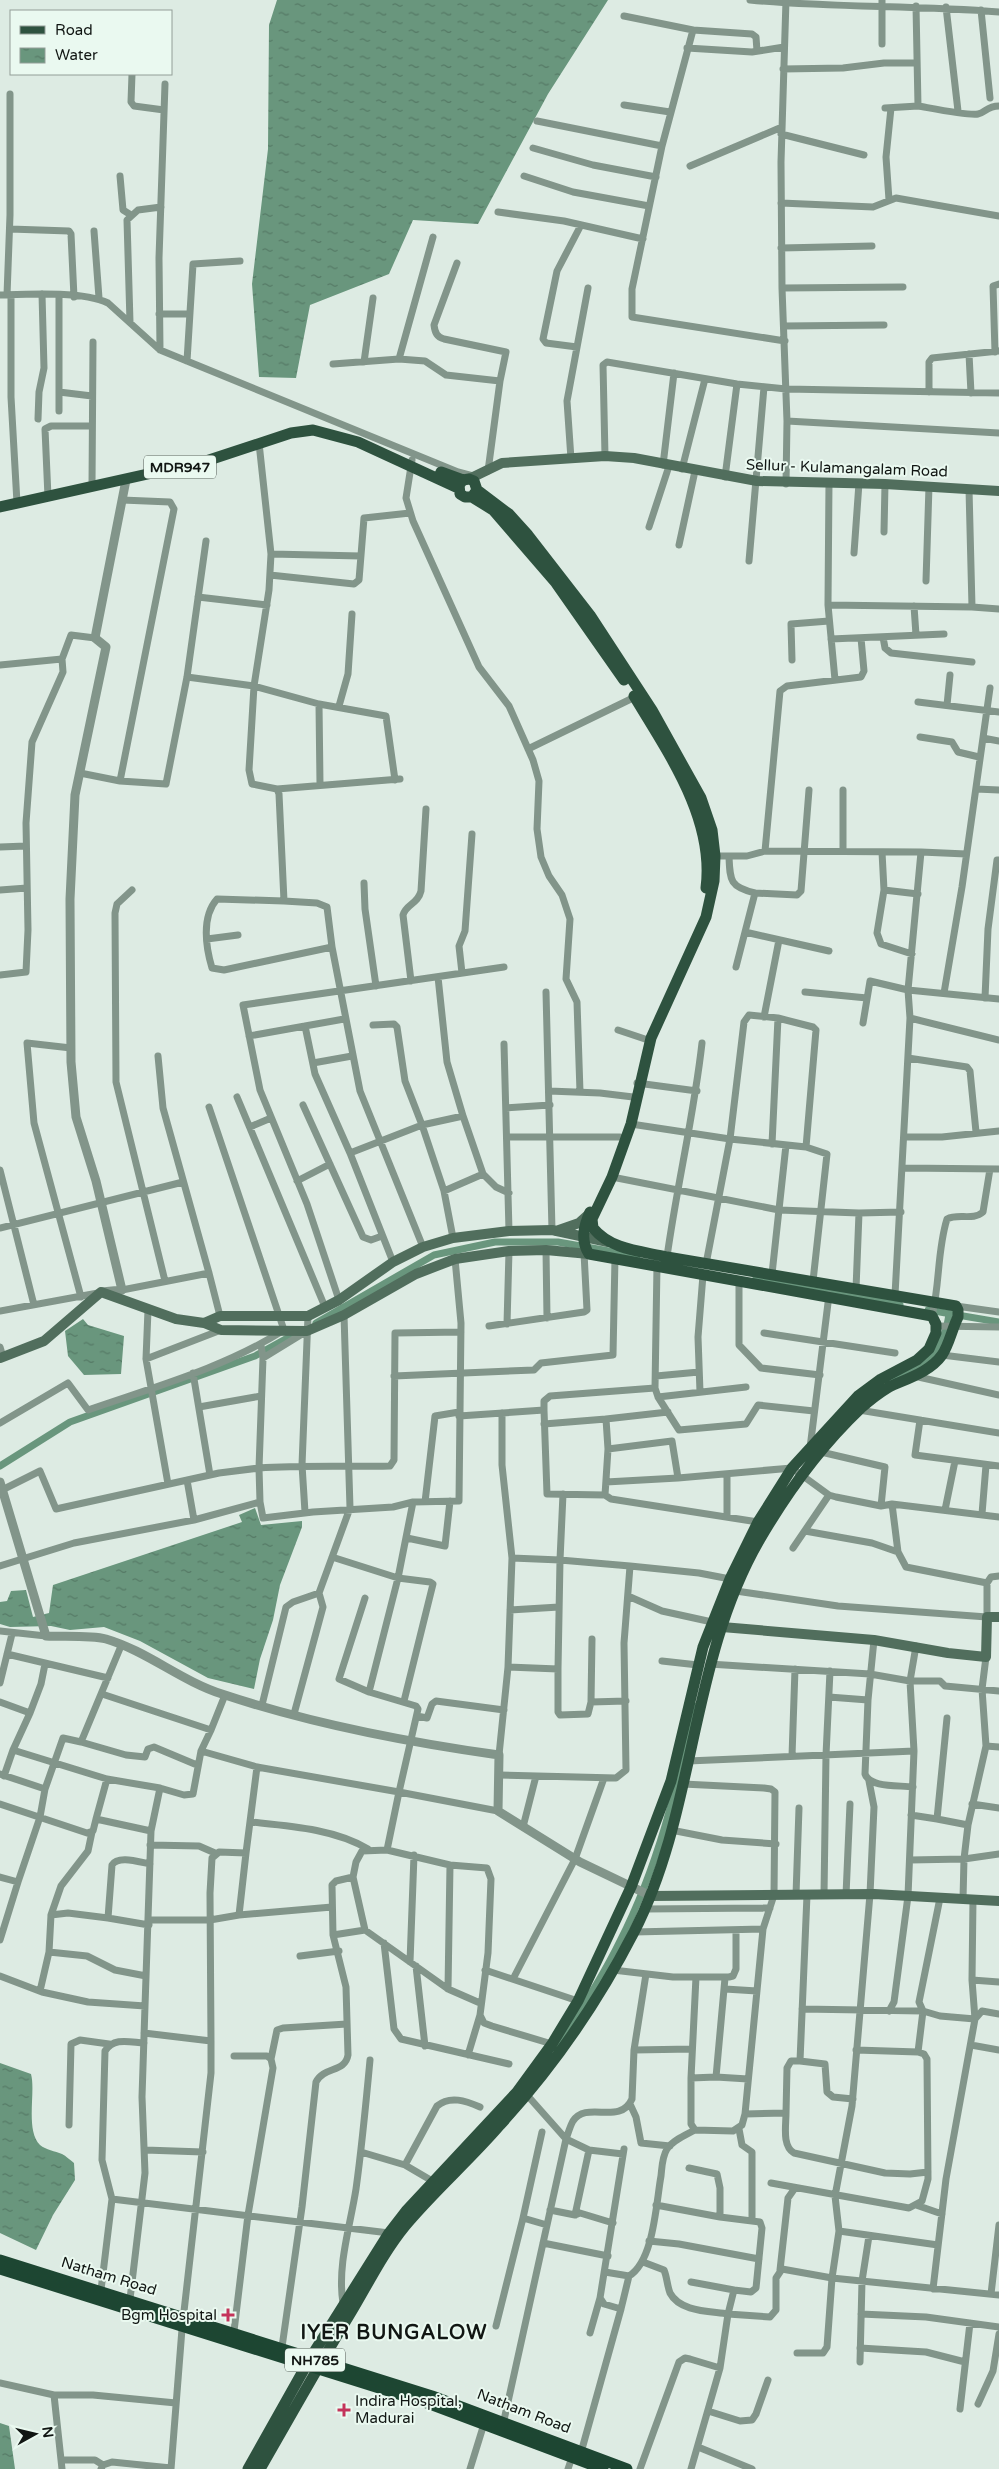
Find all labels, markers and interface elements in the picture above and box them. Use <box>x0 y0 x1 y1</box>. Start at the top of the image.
legend <box>10 10 172 75</box>
text: Road <box>55 21 93 39</box>
text: Water <box>55 46 98 64</box>
street label: Sellur - Kulamangalam Road <box>746 455 948 481</box>
road number: MDR947 <box>144 456 216 478</box>
street label: Natham Road <box>59 2253 159 2299</box>
place label: Bgm Hospital <box>121 2306 217 2324</box>
marker: Bgm Hospital <box>221 2308 235 2322</box>
district label: IYER BUNGALOW <box>301 2321 487 2345</box>
road number: NH785 <box>285 2348 345 2372</box>
street label: Natham Road <box>475 2385 573 2437</box>
place label: Indira Hospital, Madurai <box>355 2392 462 2427</box>
marker: Indira Hospital, Madurai <box>337 2403 351 2417</box>
north arrow <box>10 2409 60 2459</box>
text: N <box>38 2426 57 2439</box>

